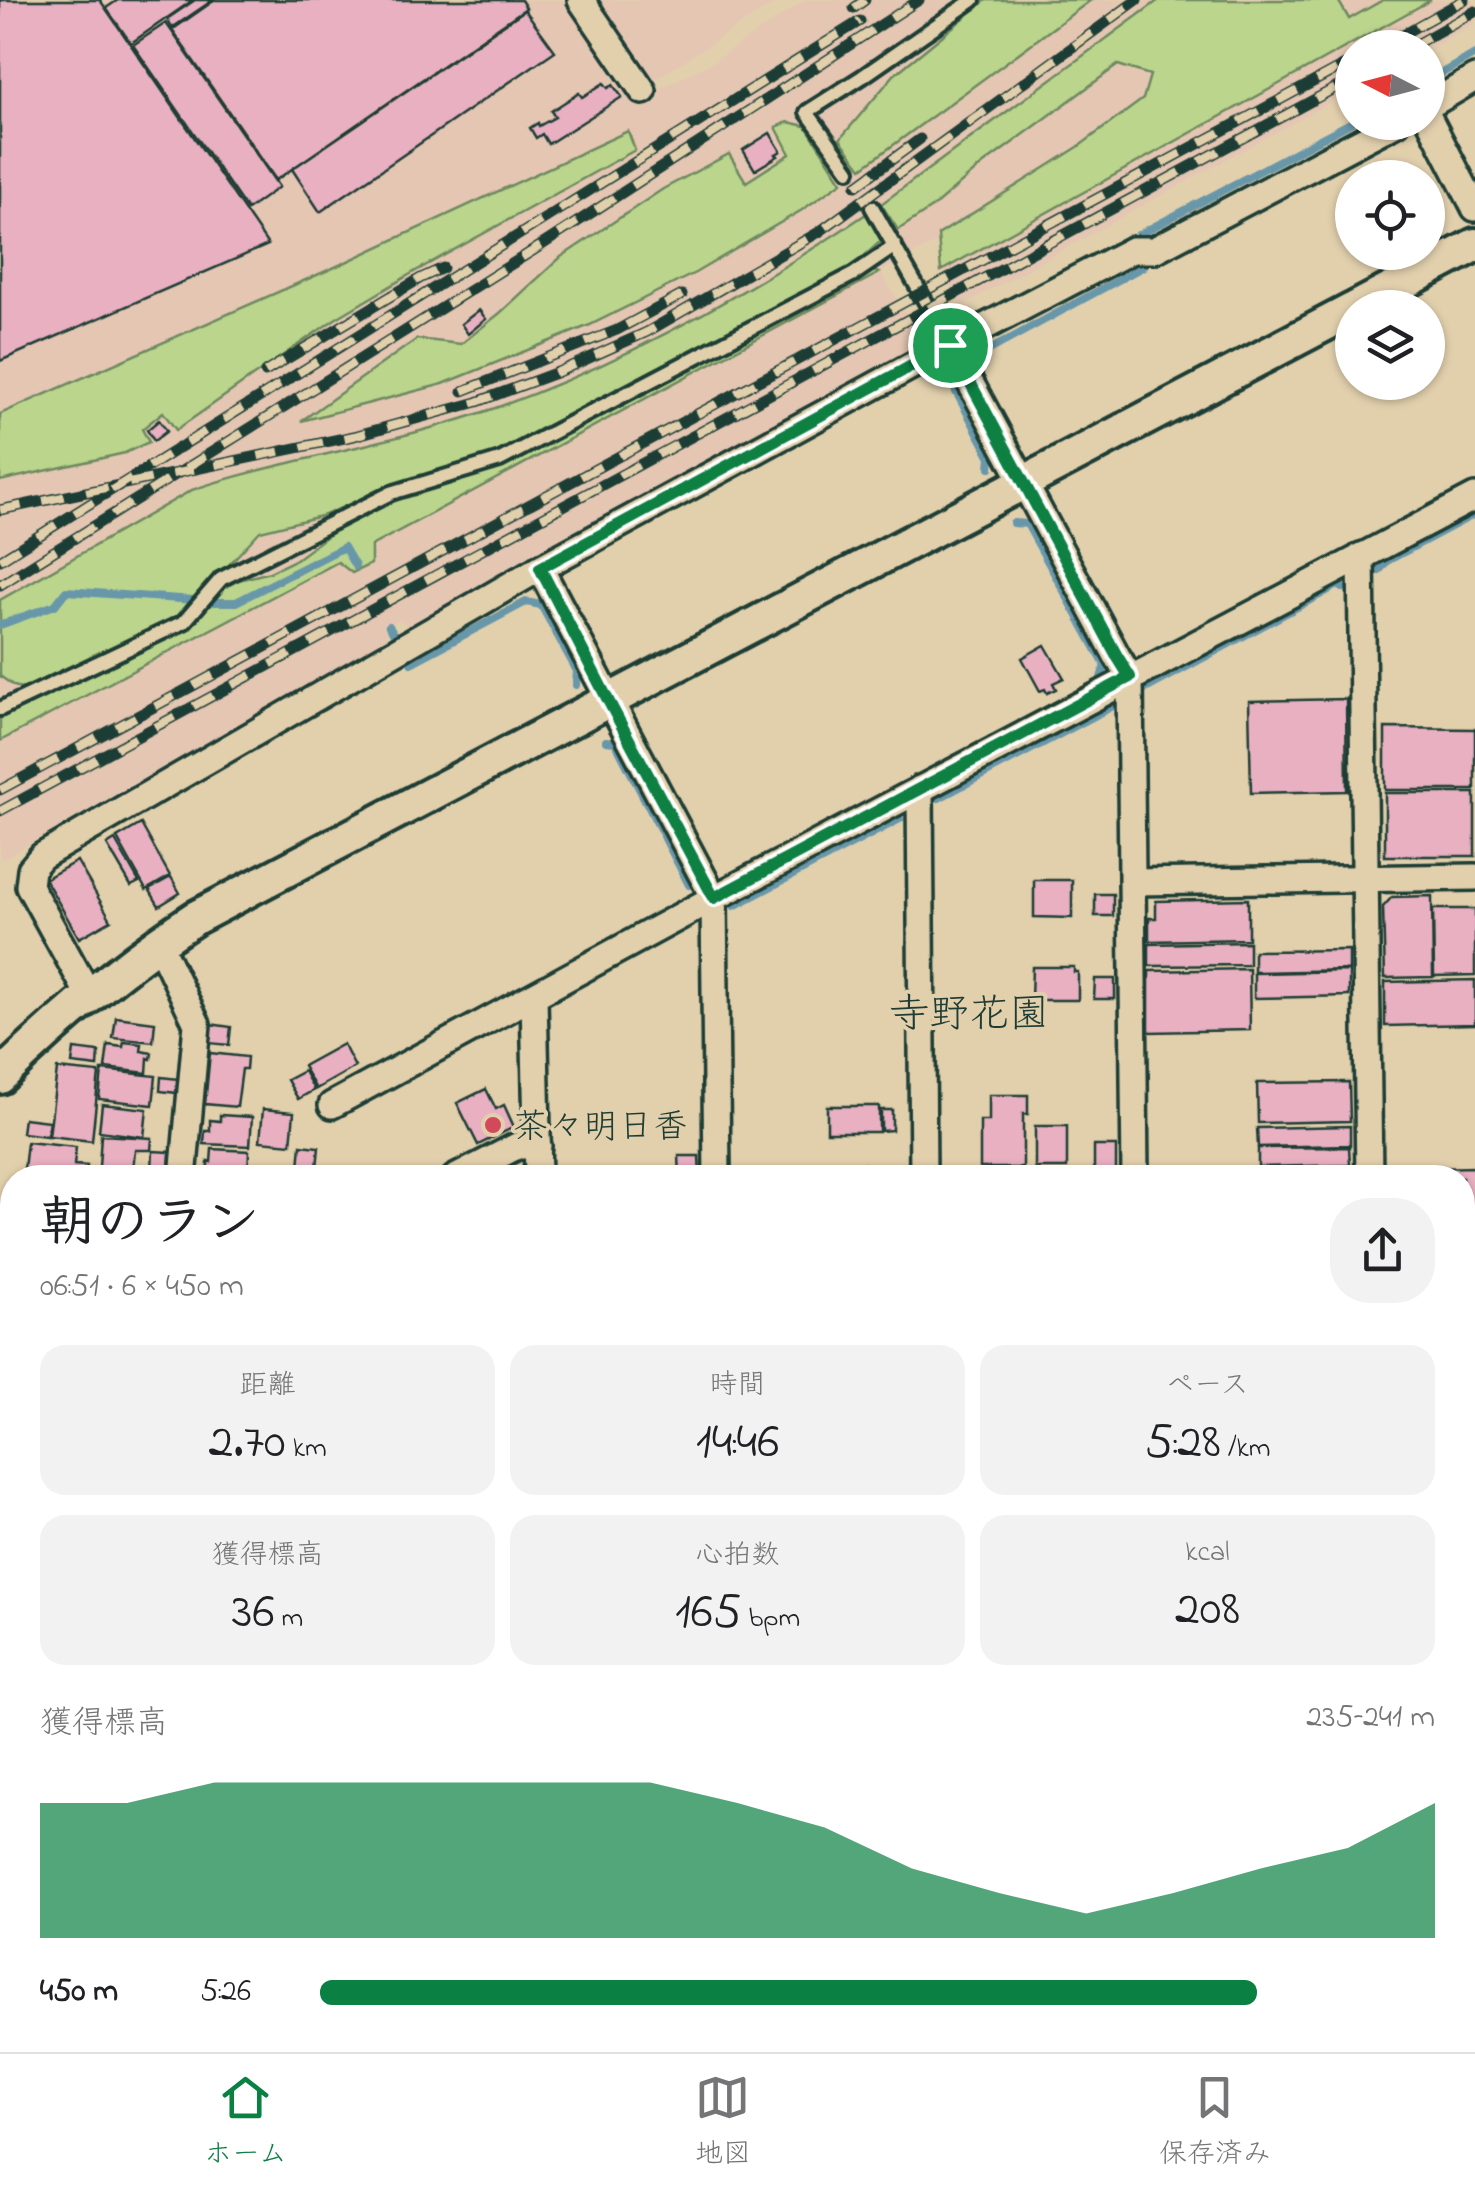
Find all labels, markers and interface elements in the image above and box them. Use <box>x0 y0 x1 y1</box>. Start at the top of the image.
north arrow <box>1335 30 1445 140</box>
map controls <box>1335 30 1445 400</box>
button: locate <box>1335 160 1445 270</box>
button: layers <box>1335 290 1445 400</box>
pin <box>908 303 993 388</box>
icon: arrive <box>923 318 978 373</box>
district label: 寺野花園 <box>889 987 1049 1046</box>
place label: 茶々明日香 <box>513 1103 688 1154</box>
marker: 茶々明日香 <box>482 1114 504 1136</box>
text: 朝のラン <box>40 1186 260 1266</box>
button: share <box>1330 1198 1435 1303</box>
text: 06:51 · 6 × 450 m <box>40 1264 244 1311</box>
text: 距離 <box>239 1366 296 1407</box>
text: 時間 <box>709 1366 766 1407</box>
text: ペース <box>1166 1366 1249 1407</box>
text: 2.70 <box>208 1407 286 1480</box>
text: 14:46 <box>696 1407 779 1480</box>
text: 5:28 <box>1144 1407 1221 1480</box>
text: km <box>286 1429 327 1470</box>
text: /km <box>1221 1429 1271 1470</box>
text: kcal <box>1185 1533 1230 1574</box>
text: 獲得標高 <box>211 1536 324 1577</box>
text: 心拍数 <box>695 1536 780 1577</box>
text: 208 <box>1175 1574 1240 1647</box>
text: 36 <box>232 1577 274 1650</box>
text: 165 <box>675 1577 741 1650</box>
text: m <box>274 1599 303 1640</box>
text: bpm <box>741 1599 800 1640</box>
text: 235–241 m <box>1306 1695 1435 1742</box>
text: 獲得標高 <box>40 1701 168 1748</box>
text: 450 m <box>40 1969 118 2016</box>
text: 5:26 <box>200 1969 251 2016</box>
tab: ホーム <box>204 2070 287 2176</box>
tab: 地図 <box>695 2070 751 2176</box>
tab: 保存済み <box>1159 2070 1271 2176</box>

